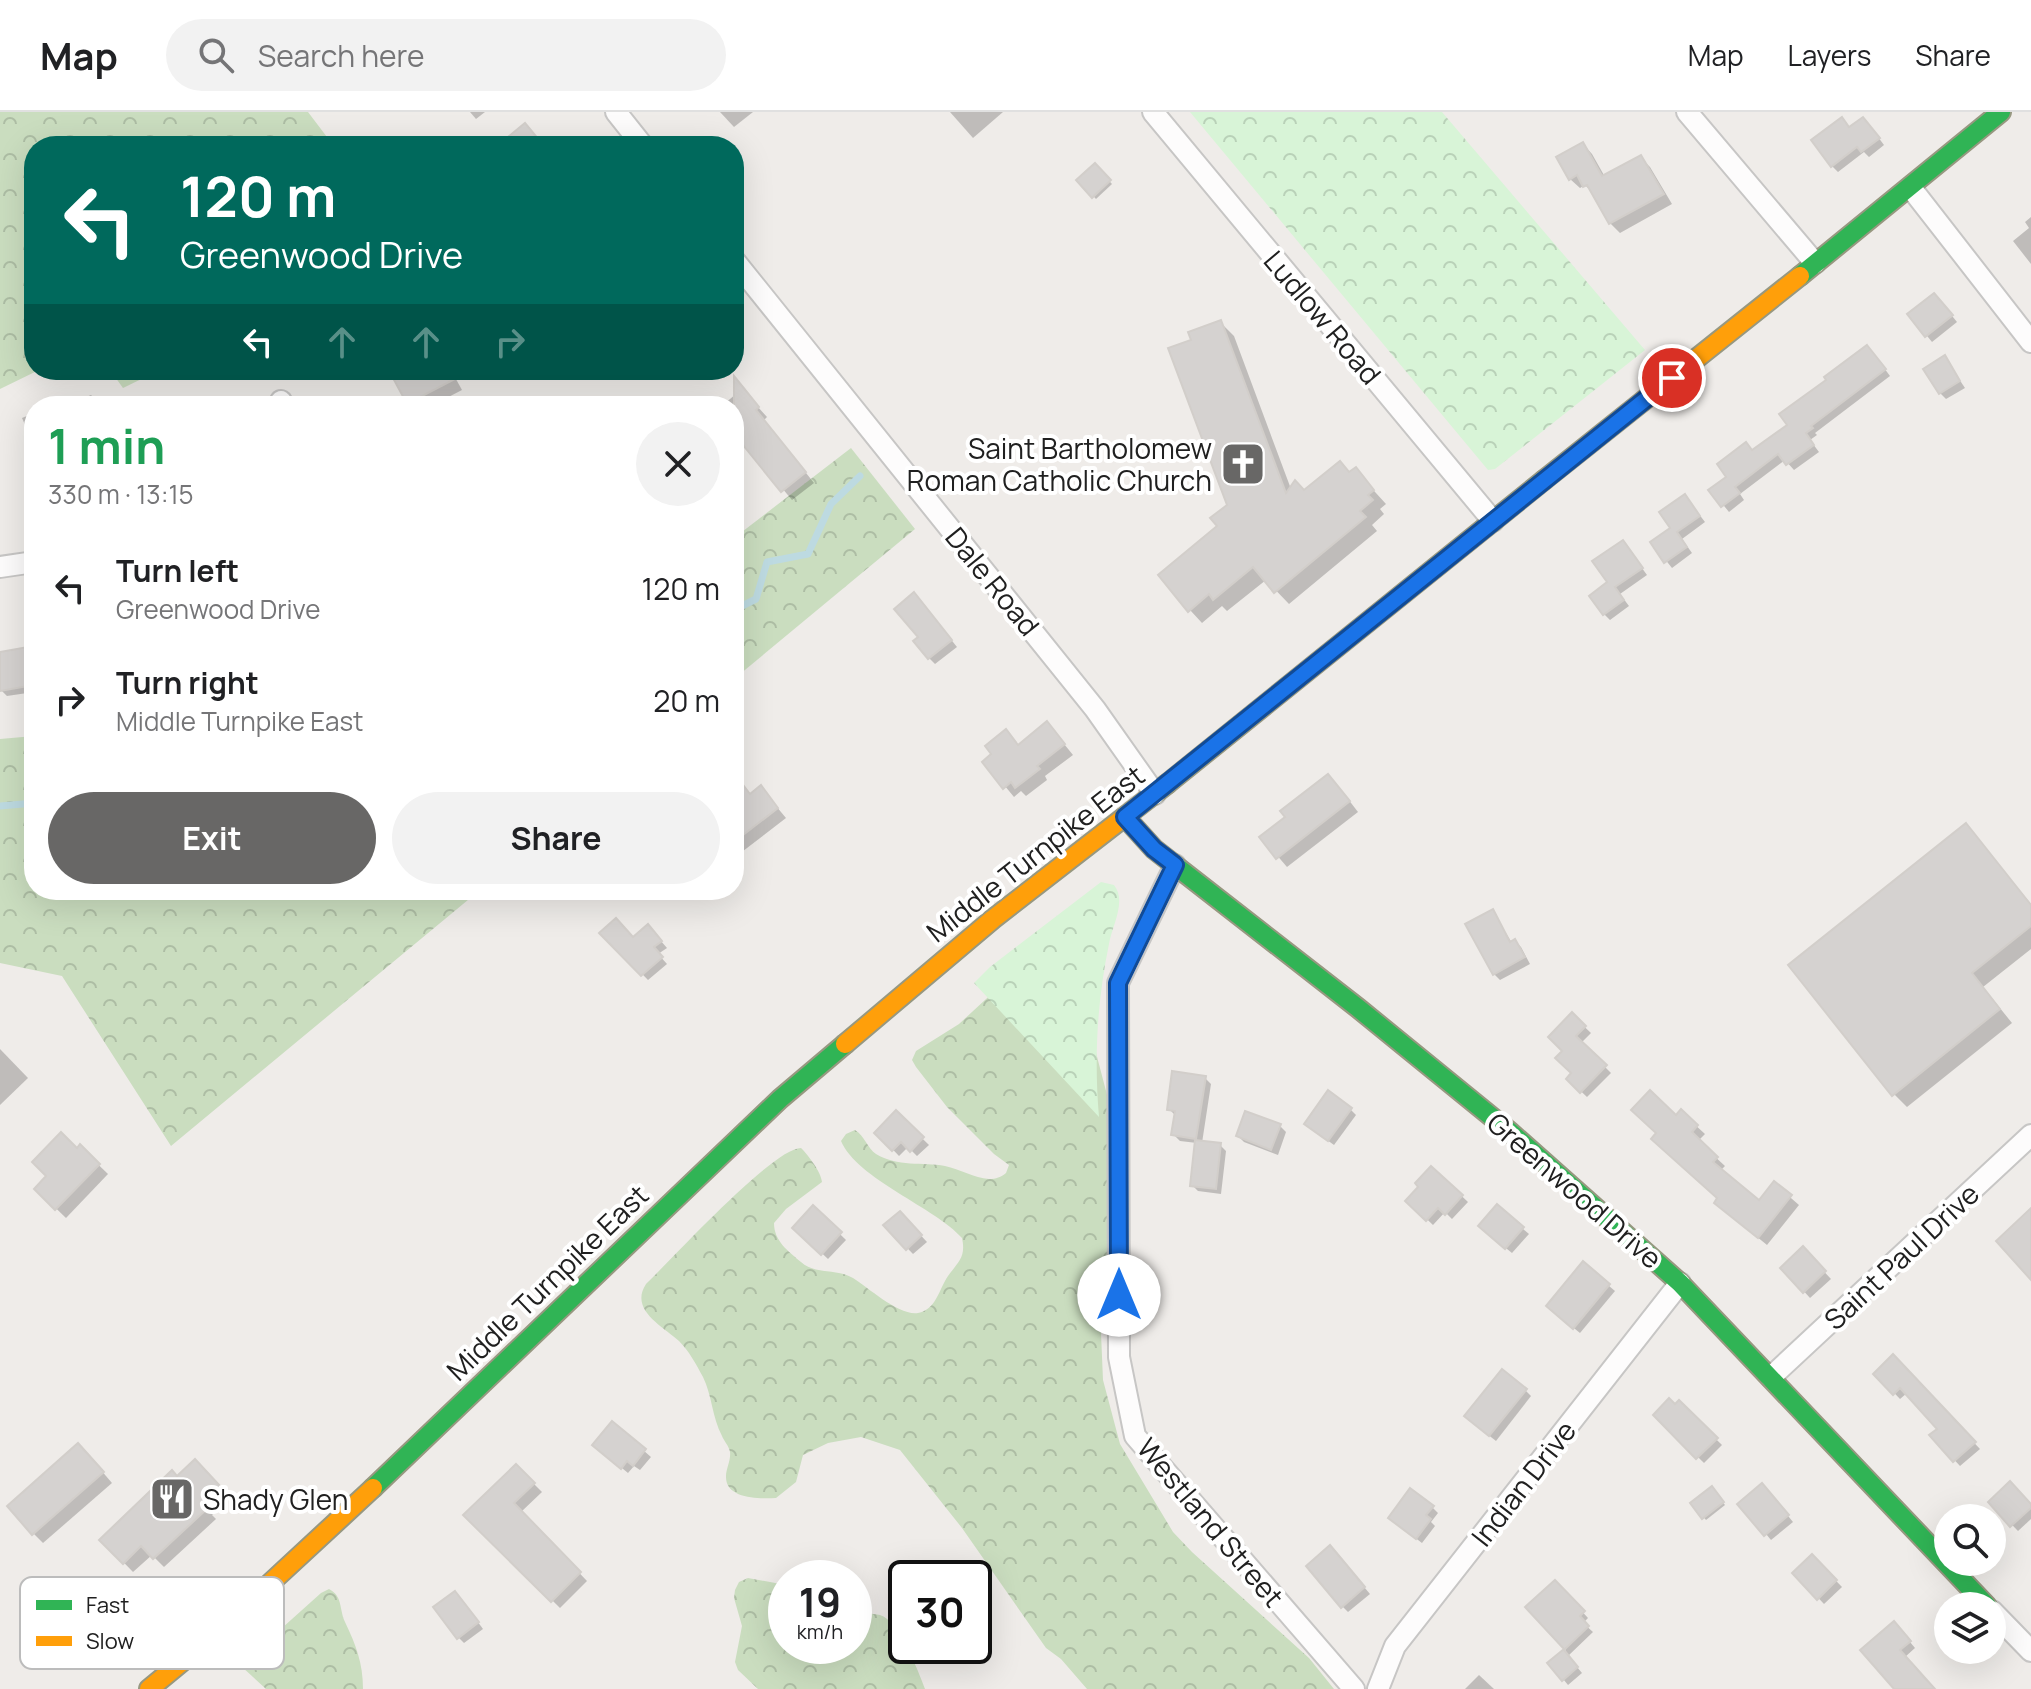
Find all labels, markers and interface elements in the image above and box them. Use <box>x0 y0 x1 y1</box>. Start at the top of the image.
search box <box>166 19 726 91</box>
text: Map <box>40 29 118 81</box>
icon: search <box>194 33 238 77</box>
text: Search here <box>258 35 425 76</box>
text: Map <box>1688 36 1744 74</box>
text: Layers <box>1788 36 1871 74</box>
text: Share <box>1915 36 1991 74</box>
text: 120 m <box>180 157 336 234</box>
icon: left <box>48 168 152 272</box>
text: Greenwood Drive <box>180 230 463 279</box>
street label: Ludlow Road <box>1256 242 1390 392</box>
icon: left <box>236 320 280 364</box>
icon: ahead <box>320 320 364 364</box>
icon: ahead <box>404 320 448 364</box>
icon: right <box>488 320 532 364</box>
pin <box>1638 344 1706 412</box>
icon: arrive <box>1650 356 1694 400</box>
text: 1 min <box>48 413 165 478</box>
button: close <box>636 422 720 506</box>
place label: Saint Bartholomew Roman Catholic Church <box>907 429 1212 499</box>
church icon: Saint Bartholomew Roman Catholic Church <box>1219 440 1267 488</box>
text: 330 m · 13:15 <box>48 476 194 512</box>
street label: Dale Road <box>938 519 1048 643</box>
text: Turn left <box>116 550 239 591</box>
icon: left <box>48 566 92 610</box>
text: 120 m <box>641 568 720 609</box>
text: Greenwood Drive <box>116 591 320 627</box>
text: Turn right <box>116 662 259 703</box>
icon: right <box>48 678 92 722</box>
text: 20 m <box>653 680 720 721</box>
text: Middle Turnpike East <box>116 703 364 739</box>
street label: Middle Turnpike East <box>918 756 1152 950</box>
button: Exit <box>48 792 376 884</box>
button: Share <box>392 792 720 884</box>
street label: Greenwood Drive <box>1479 1103 1671 1277</box>
street label: Saint Paul Drive <box>1815 1174 1987 1338</box>
street label: Middle Turnpike East <box>438 1176 656 1388</box>
position arrow <box>1077 1253 1161 1337</box>
street label: Indian Drive <box>1462 1412 1584 1554</box>
street label: Westland Street <box>1129 1429 1293 1615</box>
restaurant icon: Shady Glen <box>148 1475 196 1523</box>
place label: Shady Glen <box>203 1480 348 1518</box>
map controls <box>1934 1504 2006 1664</box>
button: search <box>1934 1504 2006 1576</box>
speed limit sign: 30 <box>888 1560 992 1664</box>
text: 19 <box>799 1574 841 1629</box>
legend <box>20 1577 284 1669</box>
text: Fast <box>86 1590 129 1620</box>
button: layers <box>1934 1592 2006 1664</box>
text: km/h <box>797 1618 843 1645</box>
text: Slow <box>86 1626 134 1656</box>

